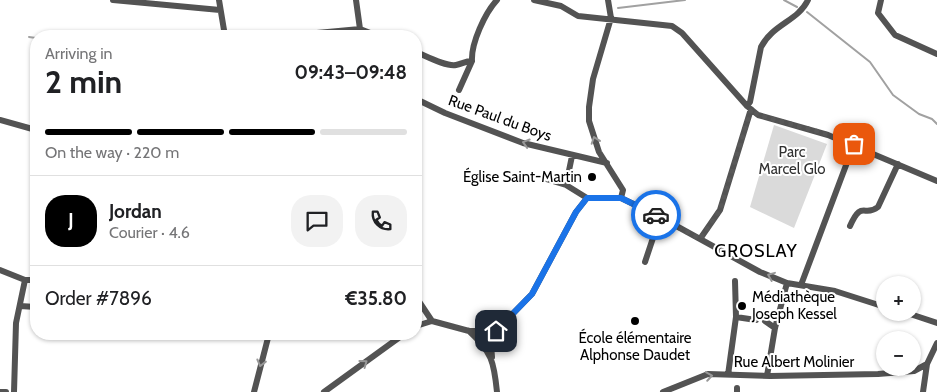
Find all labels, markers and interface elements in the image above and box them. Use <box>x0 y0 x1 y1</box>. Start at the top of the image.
text: Arriving in <box>45 44 112 63</box>
text: 09:43–09:48 <box>295 61 407 84</box>
text: 2 min <box>45 62 122 101</box>
street label: Rue Paul du Boys <box>446 91 554 145</box>
pin <box>833 123 875 165</box>
icon: bag <box>840 130 868 158</box>
one-way arrow <box>590 136 600 144</box>
one-way arrow <box>522 139 530 149</box>
text: On the way · 220 m <box>45 143 179 162</box>
park label: Parc Marcel Glo <box>759 143 825 178</box>
place label: Église Saint-Martin <box>463 167 582 186</box>
marker: Église Saint-Martin <box>586 171 598 183</box>
courier <box>631 190 681 240</box>
button: chat <box>291 195 343 247</box>
button: phone <box>355 195 407 247</box>
text: Jordan <box>109 200 162 223</box>
icon: car <box>642 201 670 229</box>
text: J <box>68 209 74 232</box>
text: Courier · 4.6 <box>109 223 190 242</box>
district label: GROSLAY <box>714 240 798 262</box>
one-way arrow <box>767 272 775 282</box>
map controls <box>876 276 921 376</box>
button: + <box>876 276 921 321</box>
text: Order #7896 <box>45 287 152 310</box>
text: €35.80 <box>345 287 407 310</box>
place label: Médiathèque Joseph Kessel <box>751 288 837 323</box>
marker: Médiathèque Joseph Kessel <box>736 300 748 312</box>
pin <box>475 310 517 352</box>
marker: École élémentaire Alphonse Daudet <box>629 315 641 327</box>
icon: home <box>482 317 510 345</box>
place label: École élémentaire Alphonse Daudet <box>578 328 692 364</box>
button: − <box>876 331 921 376</box>
street label: Rue Albert Molinier <box>734 353 855 371</box>
one-way arrow <box>257 358 267 366</box>
one-way arrow <box>358 360 368 369</box>
one-way arrow <box>705 371 713 382</box>

